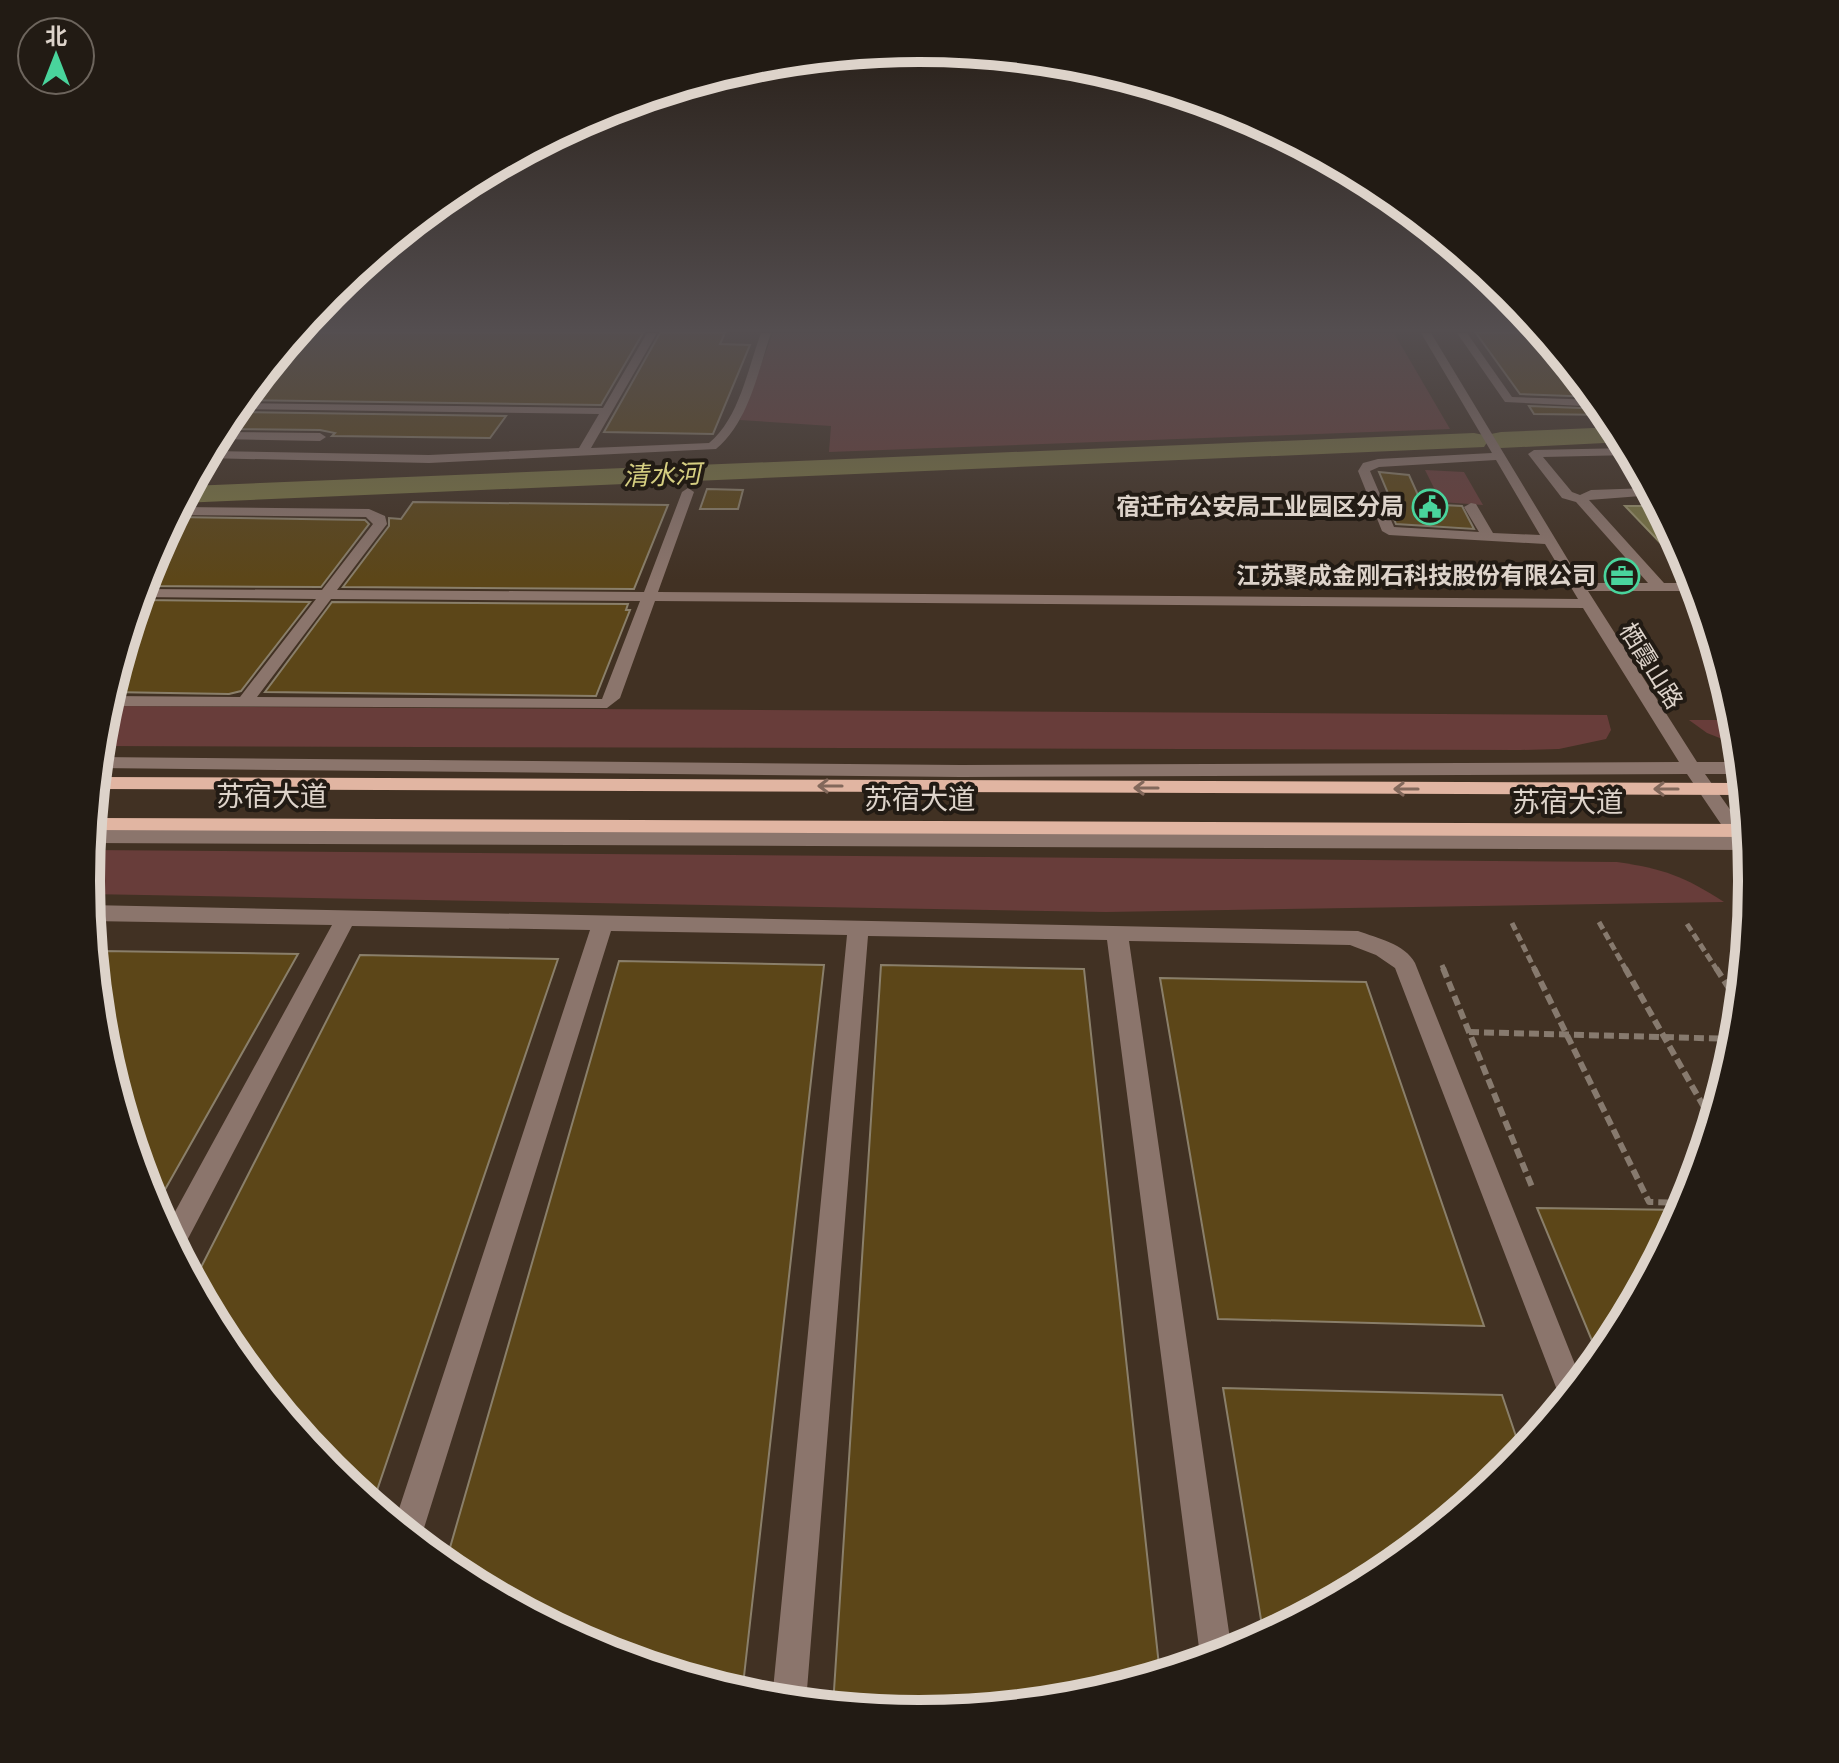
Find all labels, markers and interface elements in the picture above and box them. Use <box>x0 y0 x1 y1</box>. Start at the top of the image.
north arrow <box>16 16 96 96</box>
text: 北 <box>45 22 67 50</box>
water label: 清水河 <box>622 456 707 492</box>
public building icon: 宿迁市公安局工业园区分局 <box>1411 488 1449 526</box>
place label: 宿迁市公安局工业园区分局 <box>1116 491 1404 522</box>
office icon: 江苏聚成金刚石科技股份有限公司 <box>1603 557 1641 595</box>
place label: 江苏聚成金刚石科技股份有限公司 <box>1236 560 1596 591</box>
street label: 栖霞山路 <box>1613 617 1690 715</box>
street label: 苏宿大道 <box>216 777 328 814</box>
one-way arrow <box>817 778 844 794</box>
street label: 苏宿大道 <box>864 780 976 817</box>
one-way arrow <box>1133 780 1160 796</box>
one-way arrow <box>1393 781 1420 797</box>
one-way arrow <box>1653 781 1680 797</box>
street label: 苏宿大道 <box>1512 783 1624 820</box>

